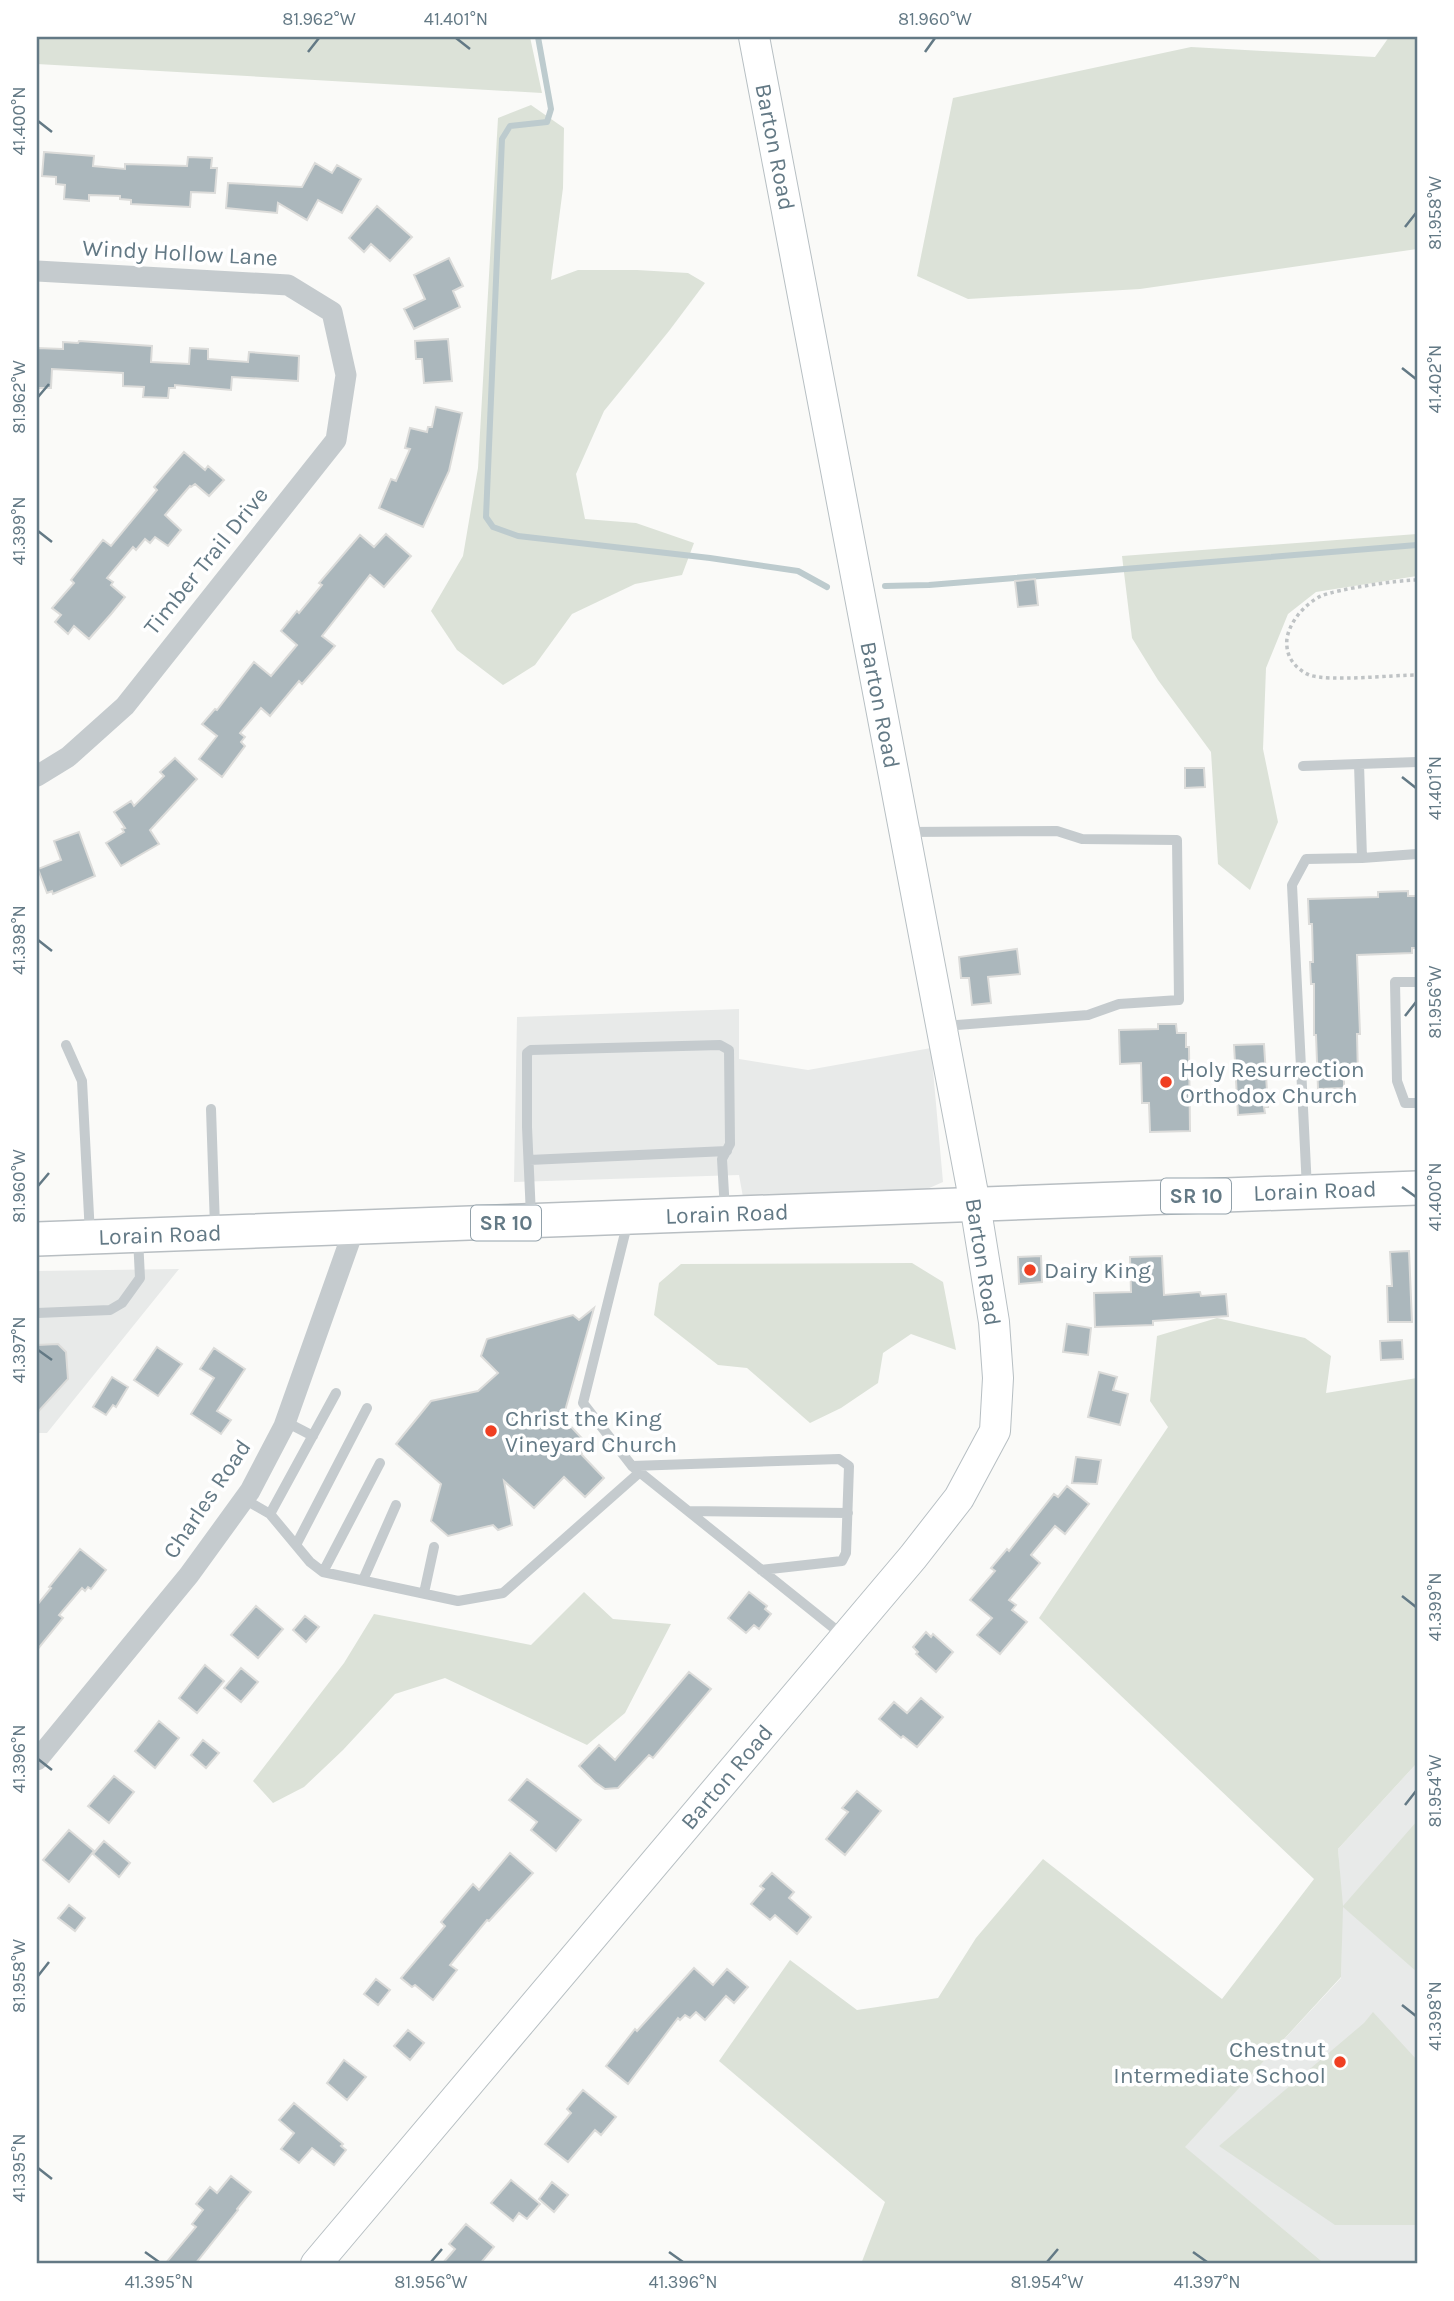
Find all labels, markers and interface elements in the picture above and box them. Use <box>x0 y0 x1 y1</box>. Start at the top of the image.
text: 81.962°W <box>282 8 356 30</box>
text: 41.401°N <box>424 8 488 30</box>
text: 81.960°W <box>898 8 972 30</box>
street label: Barton Road <box>749 81 801 213</box>
text: 41.400°N <box>8 86 30 156</box>
text: 81.958°W <box>1424 176 1446 250</box>
street label: Windy Hollow Lane <box>82 234 278 272</box>
text: 41.402°N <box>1424 345 1446 413</box>
text: 81.962°W <box>8 360 30 434</box>
street label: Timber Trail Drive <box>138 482 274 640</box>
text: 41.399°N <box>8 496 30 566</box>
street label: Barton Road <box>854 639 906 771</box>
text: 41.401°N <box>1424 756 1446 820</box>
text: 41.398°N <box>8 905 30 975</box>
text: 81.956°W <box>1424 965 1446 1039</box>
place label: Holy Resurrection Orthodox Church <box>1180 1056 1365 1109</box>
marker: Holy Resurrection Orthodox Church <box>1158 1074 1174 1090</box>
text: 81.960°W <box>8 1149 30 1223</box>
text: 41.400°N <box>1424 1162 1446 1232</box>
street label: Lorain Road <box>1253 1175 1377 1207</box>
road number: SR 10 <box>1161 1178 1231 1214</box>
street label: Barton Road <box>960 1196 1006 1328</box>
street label: Lorain Road <box>665 1198 789 1230</box>
road number: SR 10 <box>471 1206 541 1240</box>
street label: Lorain Road <box>98 1219 222 1251</box>
place label: Dairy King <box>1044 1257 1151 1284</box>
marker: Dairy King <box>1022 1262 1038 1278</box>
text: 41.397°N <box>8 1316 30 1384</box>
place label: Christ the King Vineyard Church <box>505 1405 677 1458</box>
marker: Christ the King Vineyard Church <box>483 1423 499 1439</box>
street label: Charles Road <box>157 1434 257 1564</box>
text: 41.399°N <box>1424 1572 1446 1642</box>
street label: Barton Road <box>675 1719 779 1835</box>
text: 41.396°N <box>8 1724 30 1794</box>
text: 81.954°W <box>1424 1754 1446 1828</box>
text: 81.958°W <box>8 1939 30 2013</box>
text: 41.398°N <box>1424 1981 1446 2051</box>
place label: Chestnut Intermediate School <box>1113 2036 1326 2089</box>
marker: Chestnut Intermediate School <box>1332 2054 1348 2070</box>
text: 41.395°N <box>8 2134 30 2202</box>
text: 41.395°N <box>125 2271 193 2293</box>
text: 81.956°W <box>394 2271 468 2293</box>
text: 41.396°N <box>648 2271 718 2293</box>
text: 81.954°W <box>1010 2271 1084 2293</box>
text: 41.397°N <box>1173 2271 1241 2293</box>

